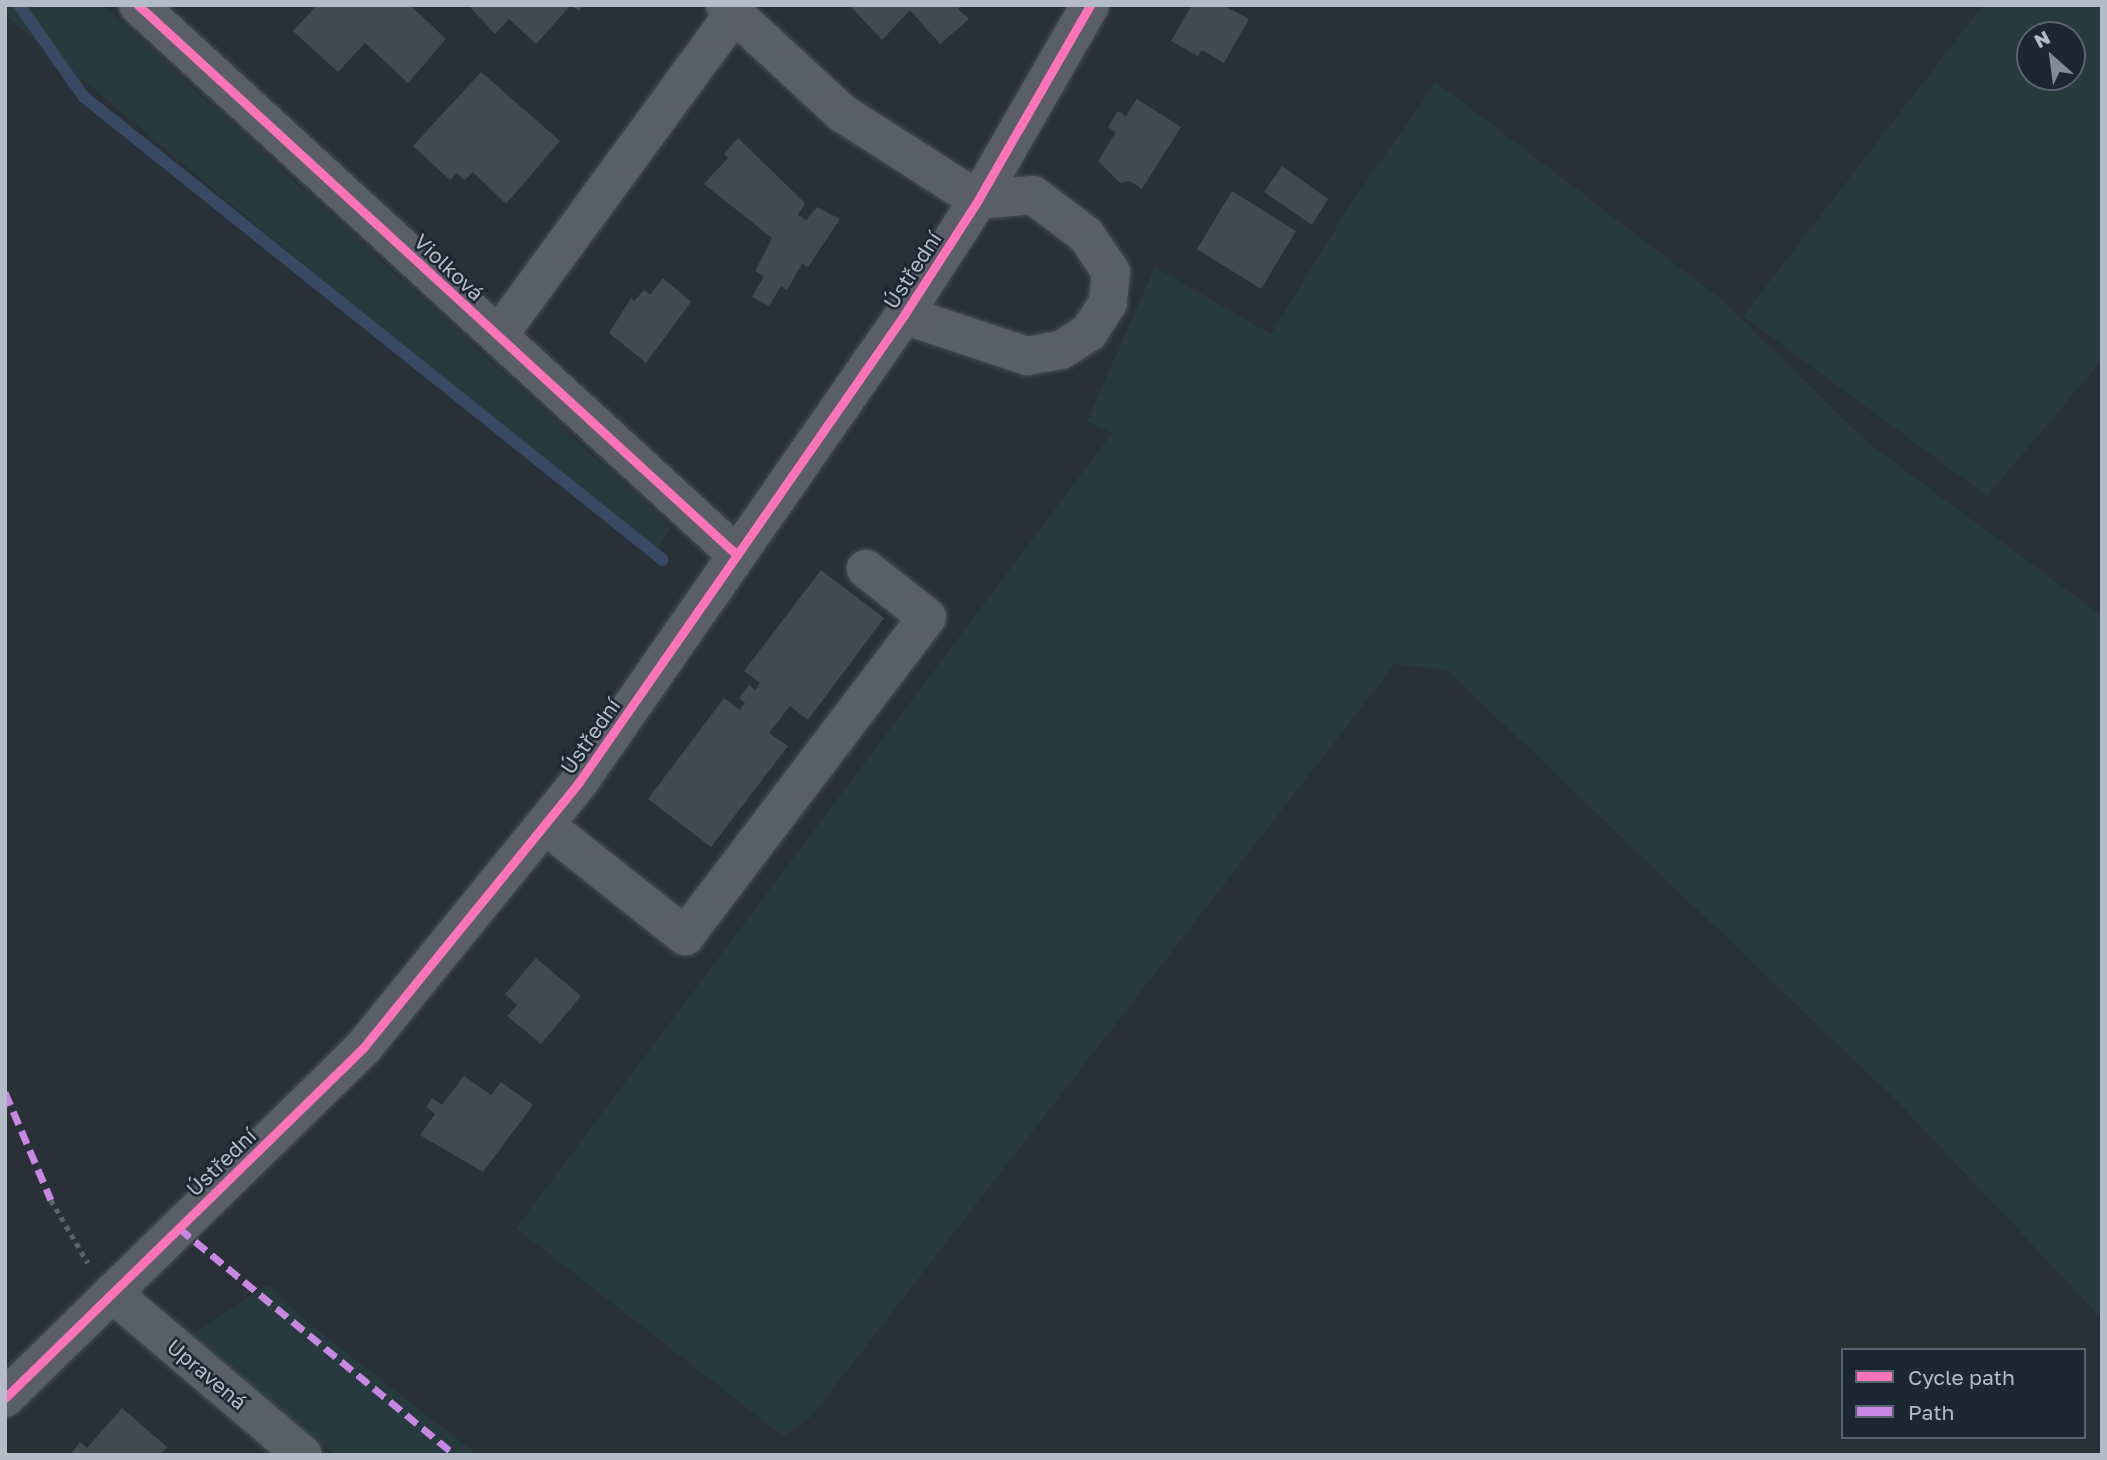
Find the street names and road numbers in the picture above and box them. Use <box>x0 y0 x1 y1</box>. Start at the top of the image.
street label: Ústřední <box>878 227 946 313</box>
street label: Violková <box>409 229 489 305</box>
street label: Ústřední <box>555 693 625 779</box>
street label: Ústřední <box>181 1123 261 1201</box>
street label: Upravená <box>162 1334 252 1414</box>

